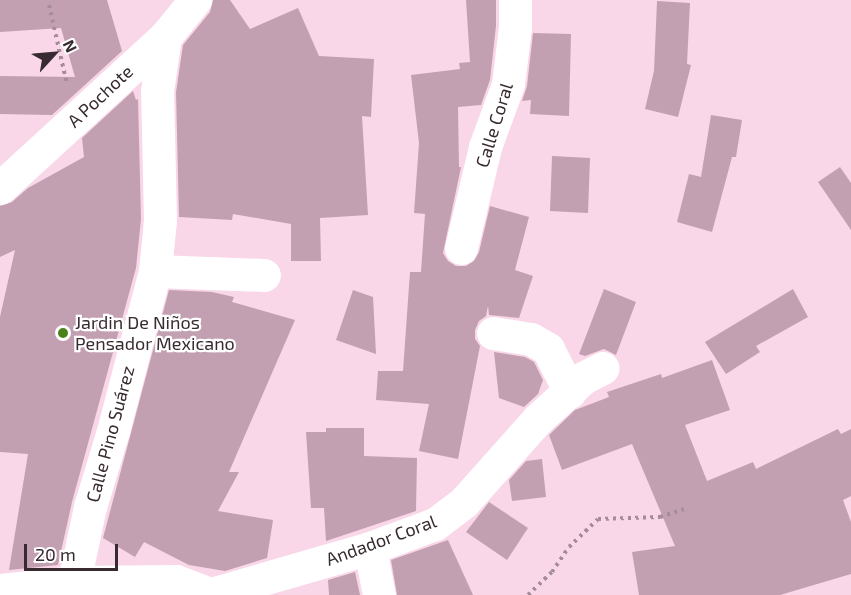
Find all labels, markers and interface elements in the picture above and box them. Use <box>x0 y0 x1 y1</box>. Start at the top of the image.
north arrow <box>24 24 84 84</box>
text: N <box>60 37 82 55</box>
street label: A Pochote <box>63 60 137 132</box>
street label: Calle Coral <box>471 80 517 170</box>
place label: Jardin De Niños Pensador Mexicano <box>75 312 235 354</box>
marker: Jardin De Niños Pensador Mexicano <box>56 326 70 340</box>
street label: Calle Pino Suárez <box>81 363 139 505</box>
street label: Andador Coral <box>323 510 439 570</box>
scale bar <box>27 532 122 570</box>
text: 20 m <box>35 543 76 565</box>

